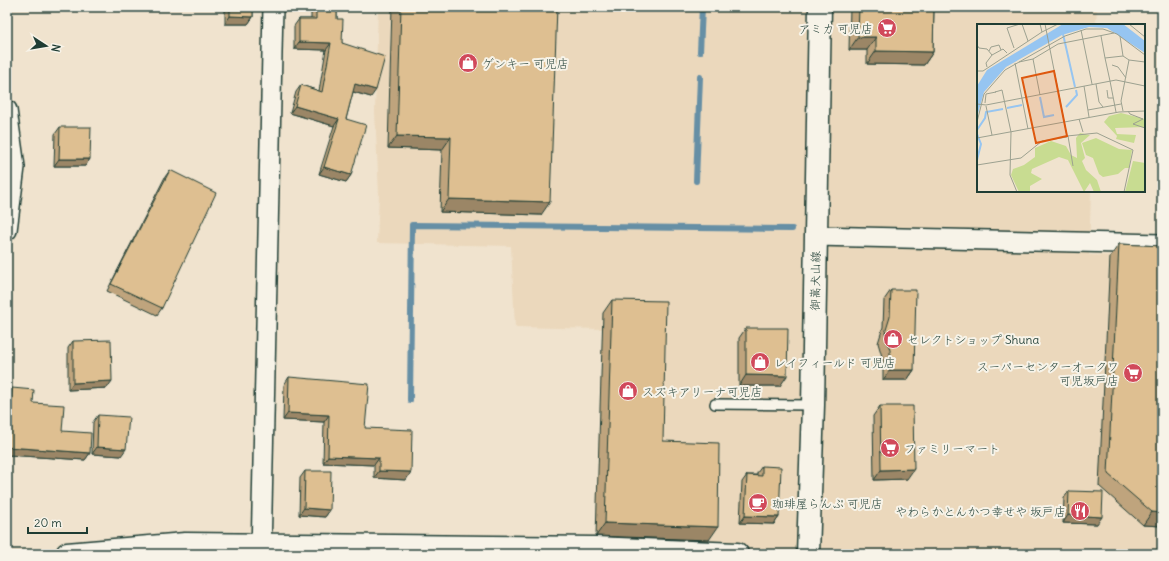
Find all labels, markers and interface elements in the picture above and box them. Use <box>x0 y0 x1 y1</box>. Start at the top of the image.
supermarket icon: アミカ 可児店 <box>876 17 898 39</box>
place label: アミカ 可児店 <box>798 21 873 36</box>
inset map <box>977 24 1145 192</box>
north arrow <box>26 26 66 66</box>
text: N <box>48 43 63 53</box>
shop icon: ゲンキー 可児店 <box>457 52 479 74</box>
place label: ゲンキー 可児店 <box>482 56 569 71</box>
street label: 御嵩犬山線 <box>807 251 823 311</box>
shop icon: セレクトショップ Shuna <box>882 328 904 350</box>
place label: セレクトショップ Shuna <box>907 332 1039 347</box>
shop icon: レイフィールド 可児店 <box>749 351 771 373</box>
place label: レイフィールド 可児店 <box>774 355 896 370</box>
place label: スーパーセンターオークワ 可児坂戸店 <box>977 359 1119 388</box>
supermarket icon: スーパーセンターオークワ 可児坂戸店 <box>1122 362 1144 384</box>
shop icon: スズキアリーナ可児店 <box>617 380 639 402</box>
place label: スズキアリーナ可児店 <box>642 384 762 399</box>
supermarket icon: ファミリーマート <box>879 437 901 459</box>
place label: ファミリーマート <box>904 441 1000 456</box>
cafe icon: 珈琲屋らんぷ 可児店 <box>747 492 769 514</box>
place label: 珈琲屋らんぷ 可児店 <box>772 496 883 511</box>
restaurant icon: やわらかとんかつ幸せや 坂戸店 <box>1069 500 1091 522</box>
place label: やわらかとんかつ幸せや 坂戸店 <box>895 504 1066 519</box>
scale bar <box>28 509 87 535</box>
text: 20 m <box>34 515 62 530</box>

